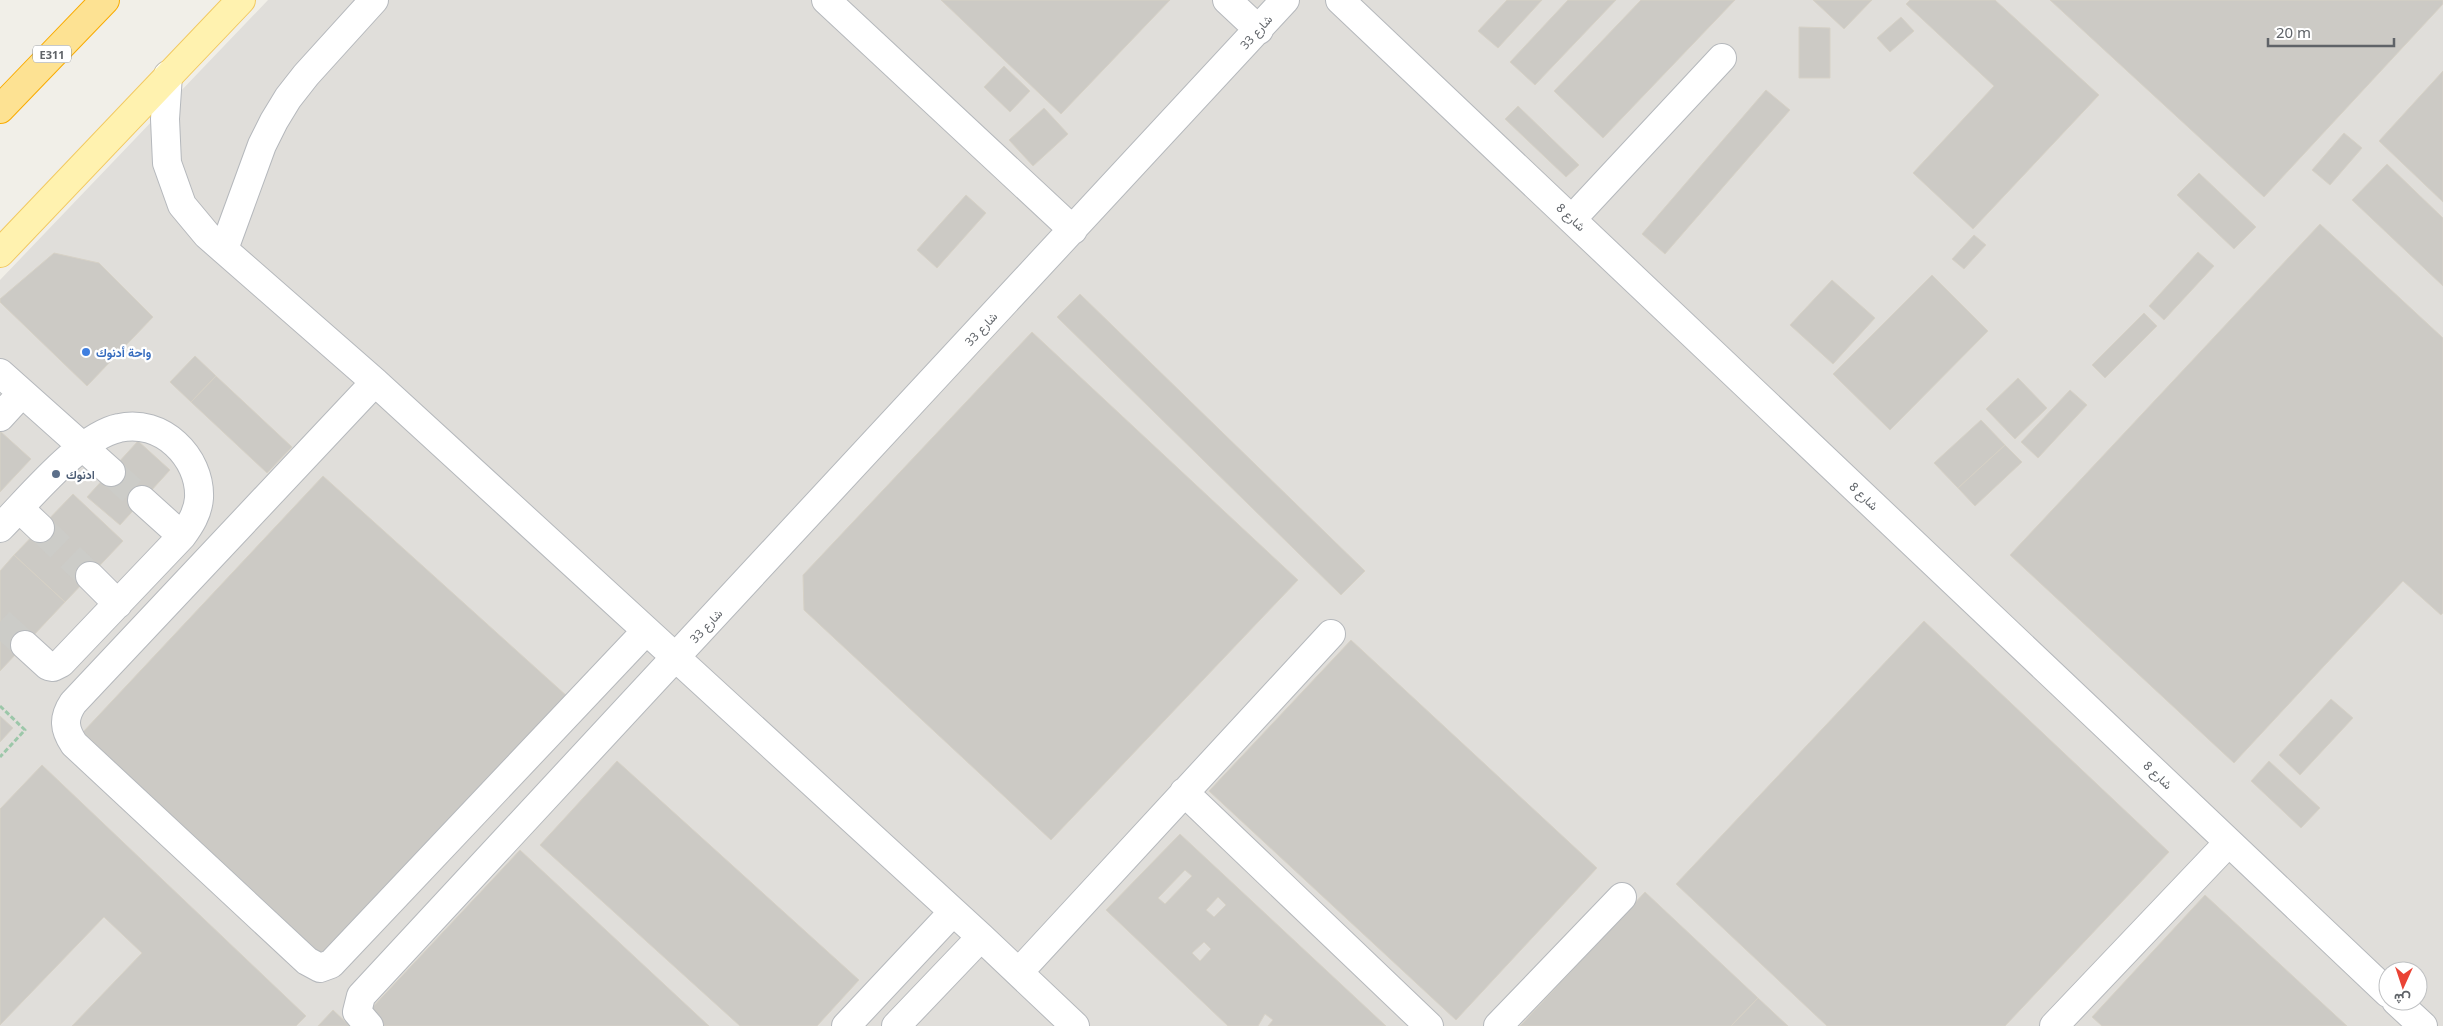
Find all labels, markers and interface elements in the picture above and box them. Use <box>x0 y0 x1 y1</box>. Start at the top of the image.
street label: شارع 33 <box>1236 11 1277 54</box>
scale bar <box>2268 15 2394 47</box>
text: 20 m <box>2276 22 2311 42</box>
road number: E311 <box>33 46 71 62</box>
street label: شارع 8 <box>1552 199 1589 236</box>
street label: شارع 33 <box>961 308 1002 350</box>
place label: واحة أدنوك <box>96 344 152 361</box>
marker: واحة أدنوك <box>80 346 92 358</box>
place label: ادنوك <box>66 466 95 483</box>
marker: ادنوك <box>50 468 62 480</box>
street label: شارع 8 <box>1845 478 1882 515</box>
street label: شارع 33 <box>686 605 727 647</box>
street label: شارع 8 <box>2139 757 2176 794</box>
north arrow <box>2378 961 2428 1011</box>
text: ش <box>2393 990 2411 1009</box>

